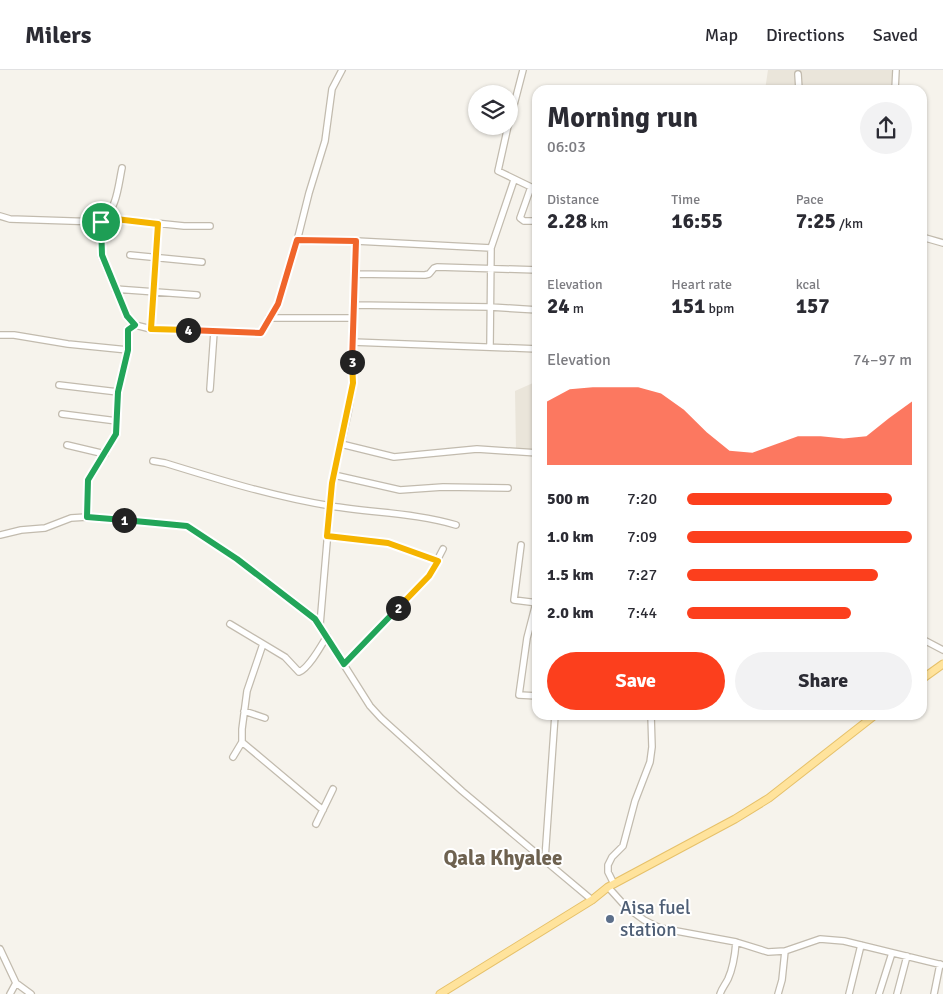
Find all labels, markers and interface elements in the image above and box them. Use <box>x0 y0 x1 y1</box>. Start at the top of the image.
text: Milers <box>25 20 92 50</box>
text: Map <box>705 24 738 46</box>
text: Directions <box>766 24 845 46</box>
text: Saved <box>873 24 918 46</box>
map controls <box>468 85 518 135</box>
button: layers <box>468 85 518 135</box>
text: Morning run <box>547 101 698 135</box>
button: share <box>860 102 912 154</box>
text: 06:03 <box>547 137 586 157</box>
text: Distance <box>547 191 599 208</box>
text: Time <box>671 191 700 208</box>
text: Pace <box>796 191 824 208</box>
pin <box>80 201 122 243</box>
icon: arrive <box>87 208 115 236</box>
text: 2.28 <box>547 208 587 234</box>
text: 16:55 <box>671 208 723 234</box>
text: 7:25 <box>796 208 836 234</box>
text: km <box>587 215 608 232</box>
text: /km <box>836 215 863 232</box>
text: Elevation <box>547 276 603 293</box>
text: Heart rate <box>671 276 732 293</box>
text: kcal <box>796 276 820 293</box>
text: 24 <box>547 293 570 319</box>
text: 151 <box>671 293 705 319</box>
text: 157 <box>796 293 830 319</box>
text: m <box>570 300 584 317</box>
text: bpm <box>705 300 734 317</box>
pin: 4 <box>176 318 200 342</box>
text: 4 <box>185 322 192 339</box>
pin: 3 <box>340 350 364 374</box>
text: Elevation <box>547 350 611 370</box>
text: 74–97 m <box>853 350 912 370</box>
text: 3 <box>349 354 356 371</box>
text: 500 m <box>547 489 589 509</box>
text: 7:20 <box>627 489 657 509</box>
pin: 1 <box>112 508 136 532</box>
text: 1 <box>121 512 128 529</box>
text: 1.0 km <box>547 527 594 547</box>
text: 7:09 <box>627 527 657 547</box>
text: 1.5 km <box>547 565 594 585</box>
text: 7:27 <box>627 565 657 585</box>
pin: 2 <box>386 596 410 620</box>
text: 2 <box>395 600 402 617</box>
text: 2.0 km <box>547 603 594 623</box>
text: 7:44 <box>627 603 657 623</box>
button: Save <box>547 652 725 710</box>
button: Share <box>735 652 912 710</box>
district label: Qala Khyalee <box>444 845 562 871</box>
place label: Aisa fuel station <box>620 896 691 942</box>
marker: Aisa fuel station <box>604 913 616 925</box>

